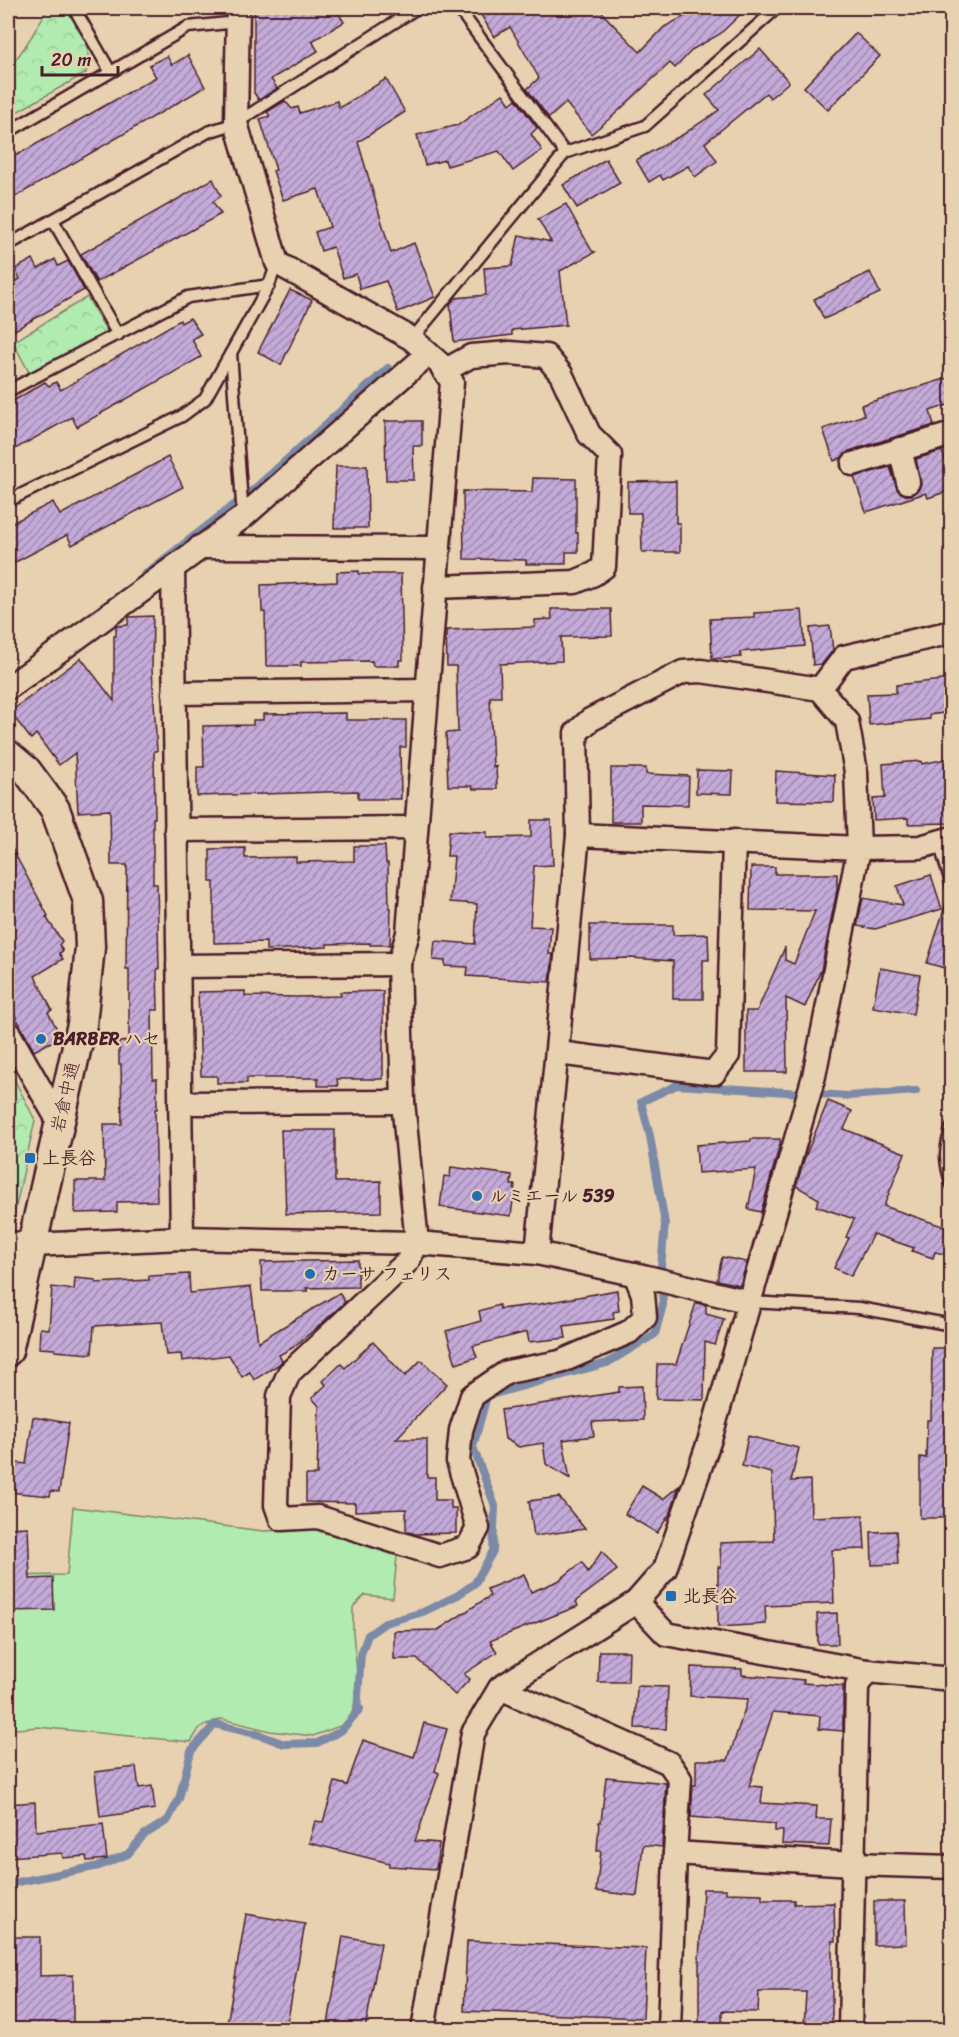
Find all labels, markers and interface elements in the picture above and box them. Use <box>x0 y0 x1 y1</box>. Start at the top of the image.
scale bar <box>42 39 118 77</box>
text: 20 m <box>51 44 91 76</box>
place label: BARBER ハセ <box>53 1023 160 1055</box>
marker: BARBER ハセ <box>34 1032 48 1046</box>
street label: 岩倉中通 <box>41 1058 89 1136</box>
place label: 上長谷 <box>42 1142 96 1174</box>
marker: 上長谷 <box>23 1151 37 1165</box>
place label: ルミエール 539 <box>489 1180 615 1212</box>
marker: ルミエール 539 <box>470 1189 484 1203</box>
place label: カーサ フェリス <box>322 1258 452 1290</box>
marker: カーサ フェリス <box>303 1267 317 1281</box>
place label: 北長谷 <box>683 1580 737 1612</box>
marker: 北長谷 <box>664 1589 678 1603</box>

